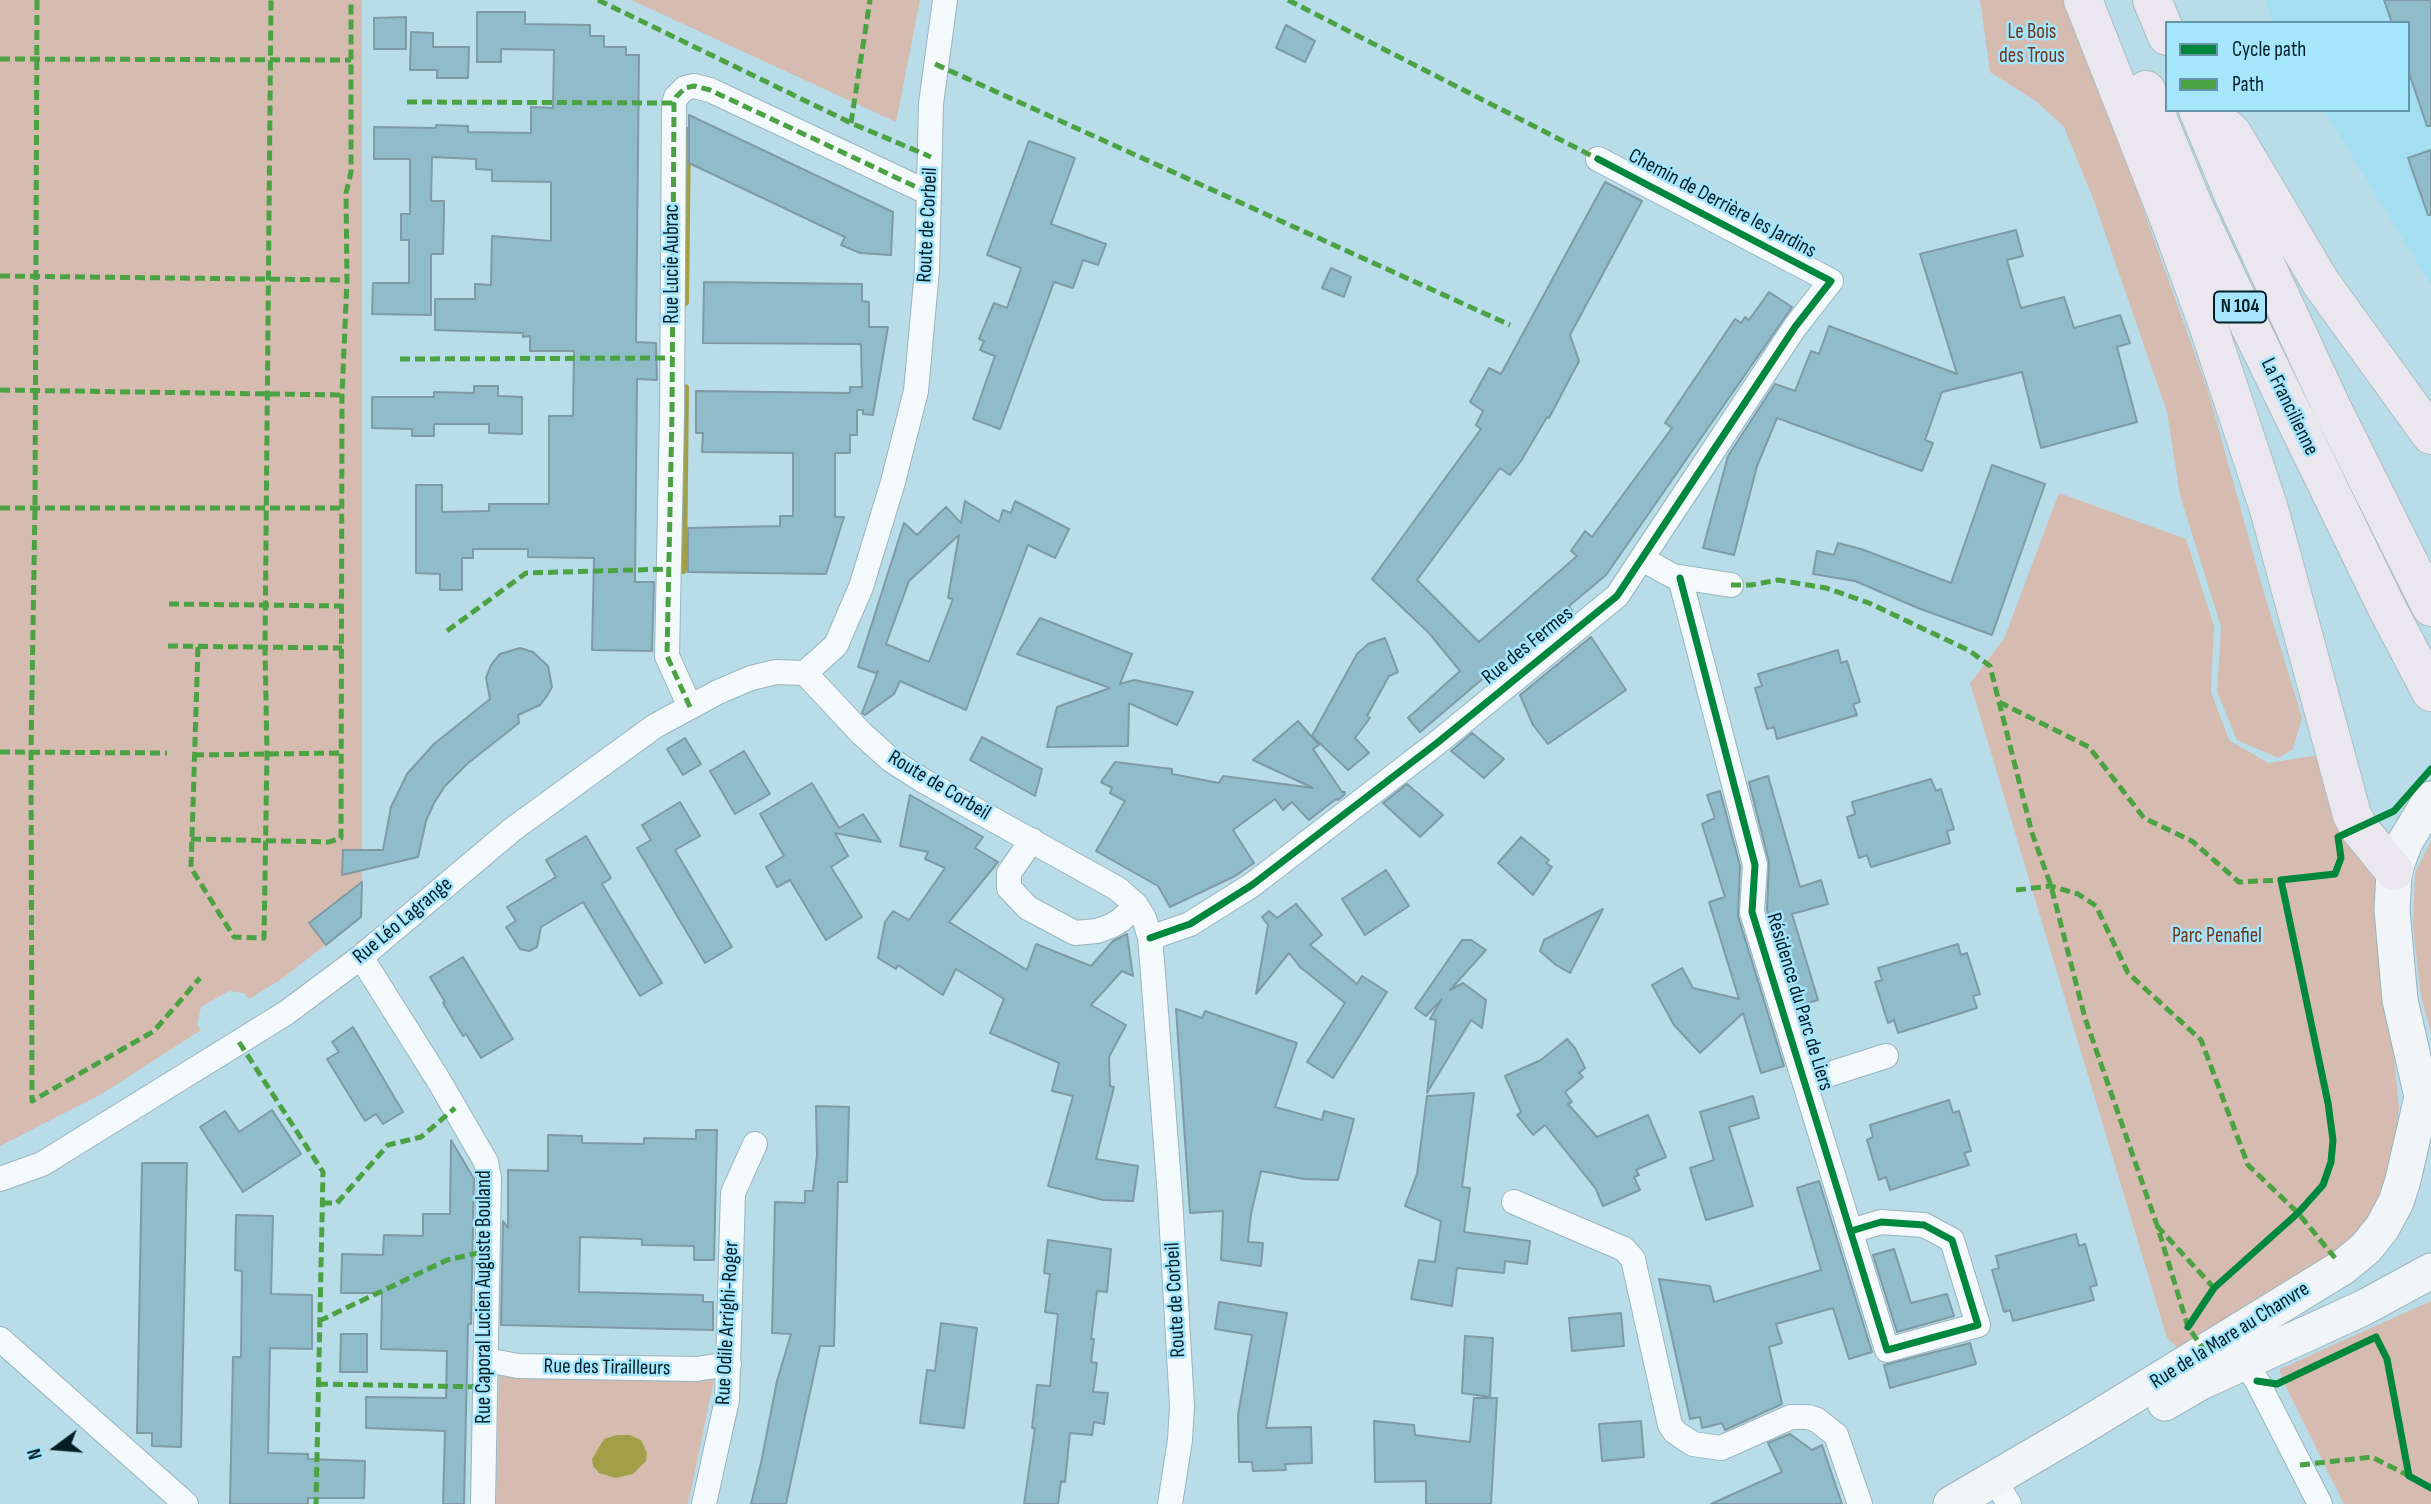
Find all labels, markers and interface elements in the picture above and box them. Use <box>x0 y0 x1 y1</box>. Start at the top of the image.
park label: Le Bois des Trous <box>1999 20 2065 70</box>
legend <box>2165 21 2410 112</box>
text: Cycle path <box>2232 37 2306 62</box>
text: Path <box>2232 72 2264 97</box>
street label: Chemin de Derrière les Jardins <box>1624 144 1820 264</box>
street label: Route de Corbeil <box>912 167 944 283</box>
street label: Rue Lucie Aubrac <box>660 204 686 324</box>
road number: N 104 <box>2214 292 2266 322</box>
street label: La Francilienne <box>2255 354 2323 460</box>
street label: Rue des Fermes <box>1477 602 1579 690</box>
street label: Route de Corbeil <box>883 746 995 826</box>
street label: Rue Léo Lagrange <box>348 872 458 970</box>
street label: Résidence du Parc de Liers <box>1760 910 1838 1094</box>
park label: Parc Penafiel <box>2172 924 2262 950</box>
street label: Rue Caporal Lucien Auguste Bouland <box>472 1170 498 1424</box>
street label: Rue Odile Arrighi-Roger <box>711 1240 745 1406</box>
street label: Route de Corbeil <box>1160 1242 1192 1358</box>
street label: Rue de la Mare au Chanvre <box>2146 1277 2314 1395</box>
street label: Rue des Tirailleurs <box>543 1354 671 1382</box>
north arrow <box>21 1413 91 1483</box>
text: N <box>23 1446 48 1462</box>

